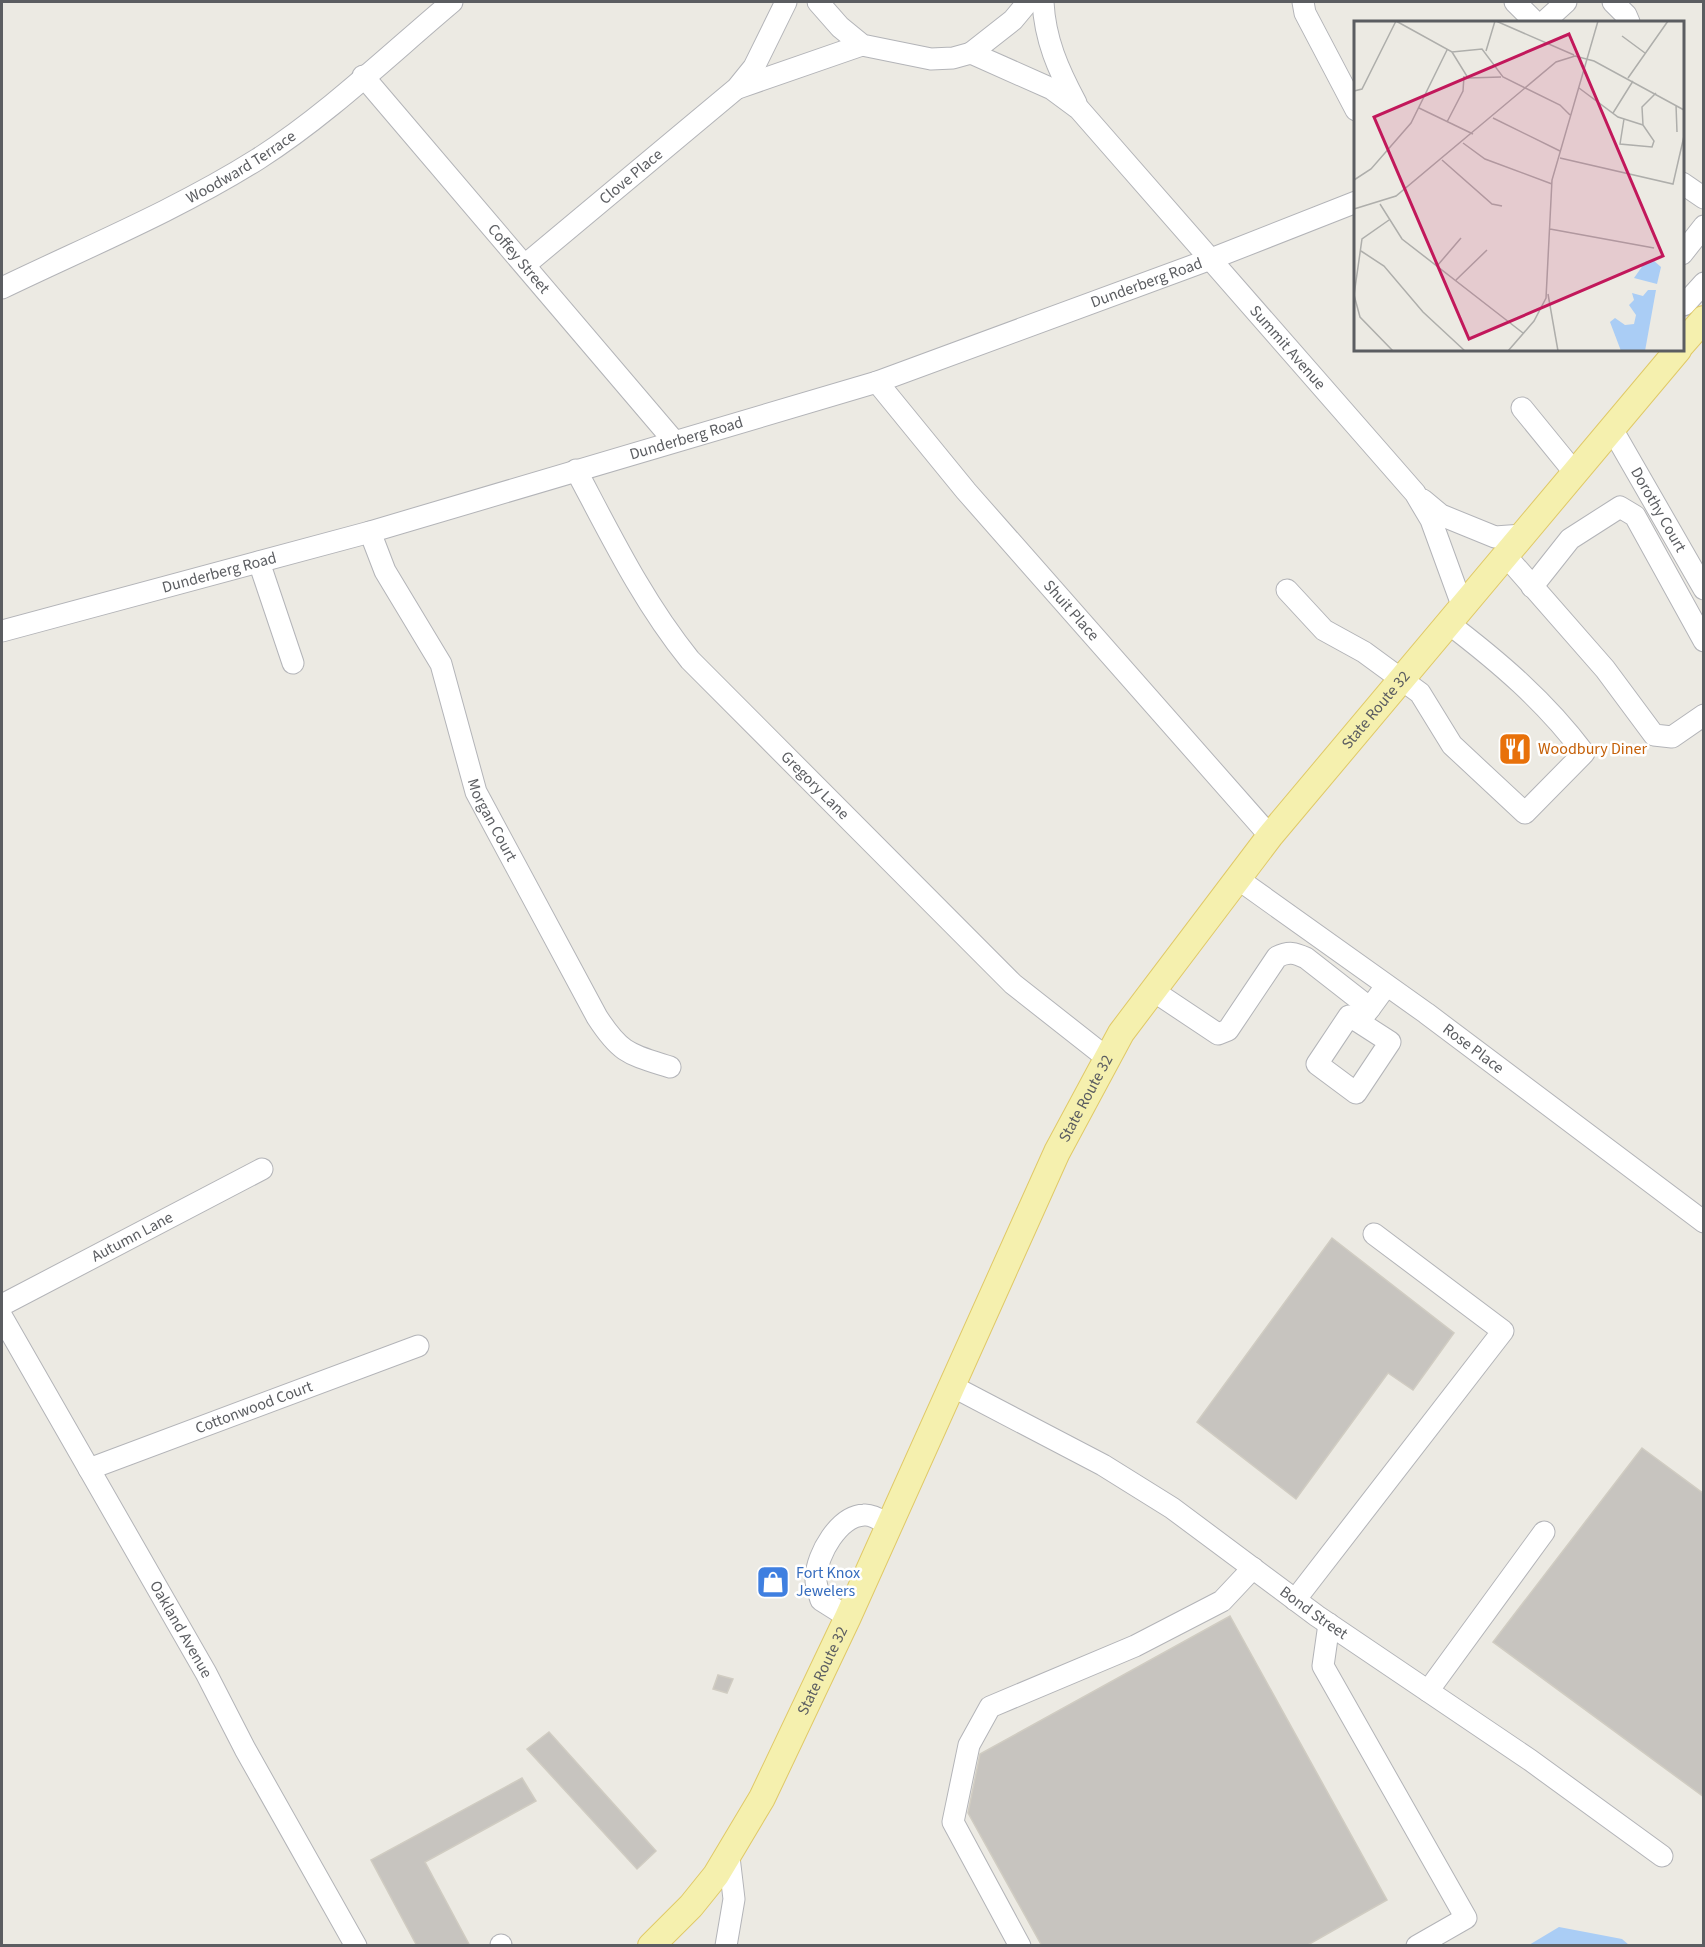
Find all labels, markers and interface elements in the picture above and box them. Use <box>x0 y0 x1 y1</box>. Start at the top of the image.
inset map <box>1354 21 1684 351</box>
street label: Woodward Terrace <box>182 125 300 209</box>
street label: Clove Place <box>594 144 667 210</box>
street label: Coffey Street <box>482 219 555 299</box>
street label: Dunderberg Road <box>1088 252 1205 313</box>
street label: Summit Avenue <box>1245 300 1331 395</box>
street label: Dunderberg Road <box>627 411 746 466</box>
street label: Dorothy Court <box>1625 463 1692 557</box>
street label: Dunderberg Road <box>160 547 279 598</box>
street label: Shuit Place <box>1038 575 1104 646</box>
street label: State Route 32 <box>1337 666 1415 754</box>
restaurant icon: Woodbury Diner <box>1497 731 1533 767</box>
place label: Woodbury Diner <box>1538 738 1647 760</box>
street label: Gregory Lane <box>776 746 854 825</box>
street label: Morgan Court <box>462 776 523 866</box>
street label: Rose Place <box>1438 1018 1509 1079</box>
street label: State Route 32 <box>1053 1051 1118 1146</box>
street label: Autumn Lane <box>88 1206 177 1267</box>
street label: Cottonwood Court <box>192 1375 316 1439</box>
place label: Fort Knox Jewelers <box>796 1562 860 1602</box>
shop icon: Fort Knox Jewelers <box>755 1564 791 1600</box>
street label: Oakland Avenue <box>144 1577 218 1682</box>
street label: Bond Street <box>1275 1581 1353 1645</box>
street label: State Route 32 <box>792 1623 853 1719</box>

